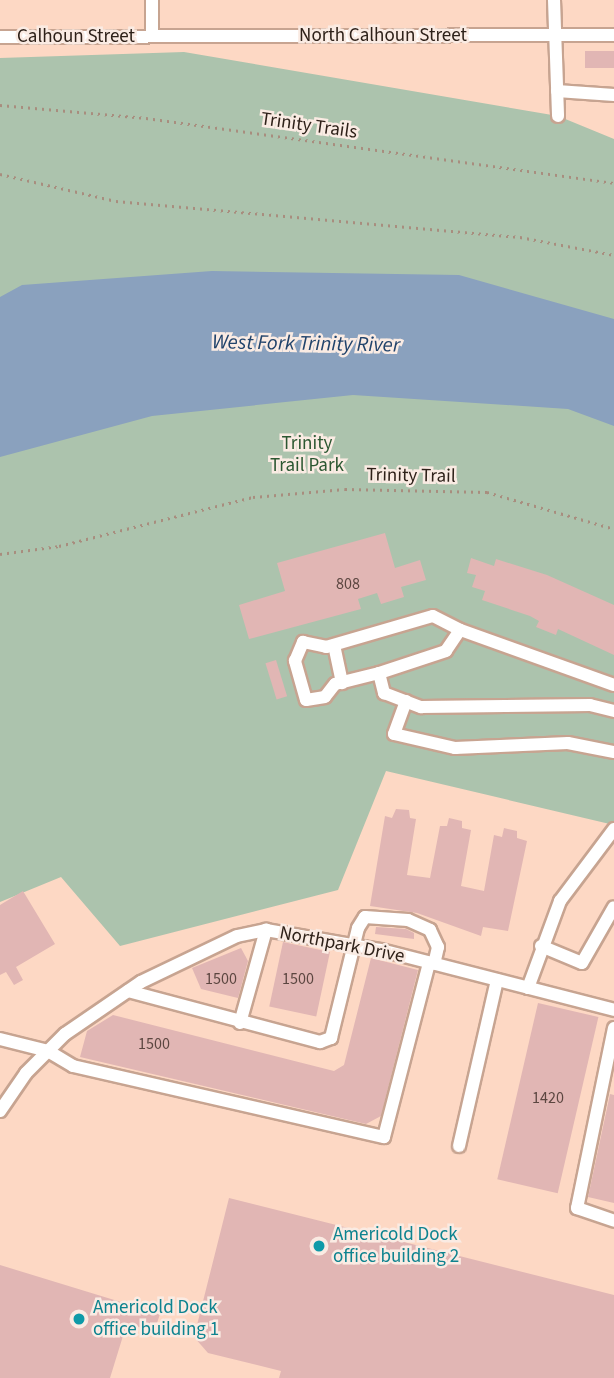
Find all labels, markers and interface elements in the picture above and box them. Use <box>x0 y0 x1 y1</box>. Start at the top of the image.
street label: North Calhoun Street <box>299 25 467 47</box>
street label: Calhoun Street <box>17 26 135 48</box>
street label: Trinity Trails <box>259 108 359 144</box>
water label: West Fork Trinity River <box>212 329 400 357</box>
park label: Trinity Trail Park <box>270 433 344 477</box>
street label: Trinity Trail <box>366 464 456 488</box>
house number: 808 <box>336 574 360 594</box>
street label: Northpark Drive <box>278 922 406 968</box>
house number: 1500 <box>205 969 237 989</box>
house number: 1500 <box>282 969 314 989</box>
house number: 1500 <box>138 1034 170 1054</box>
house number: 1420 <box>532 1088 564 1108</box>
place label: Americold Dock office building 2 <box>333 1224 459 1268</box>
marker: Americold Dock office building 2 <box>311 1238 327 1254</box>
place label: Americold Dock office building 1 <box>93 1297 219 1341</box>
marker: Americold Dock office building 1 <box>71 1311 87 1327</box>

